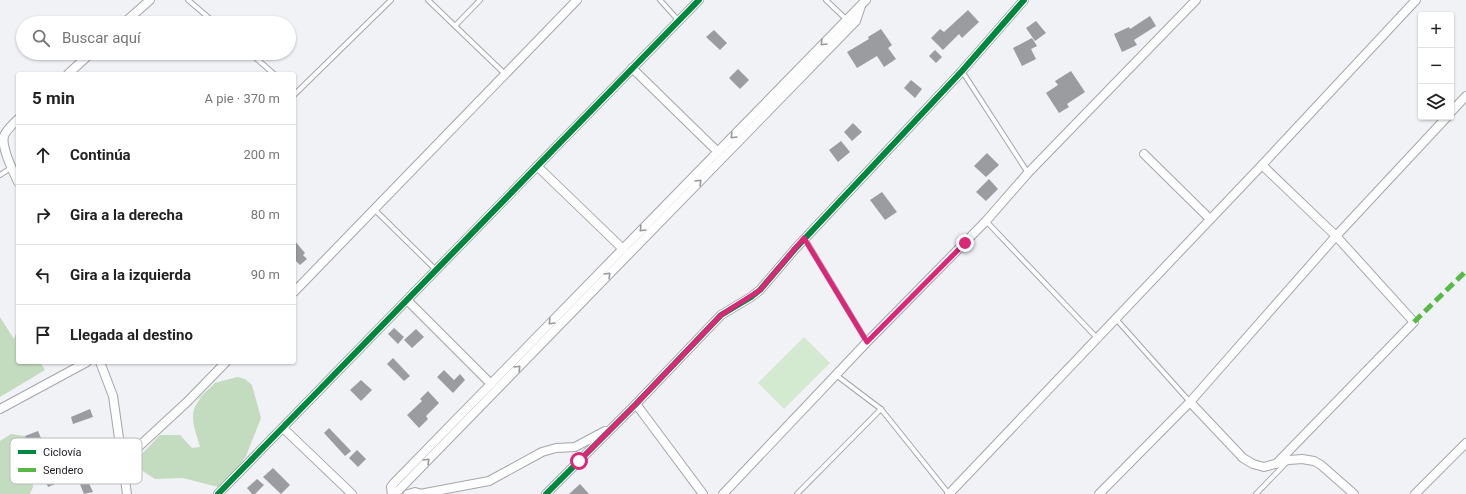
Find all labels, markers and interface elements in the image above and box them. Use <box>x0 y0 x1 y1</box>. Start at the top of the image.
map controls <box>1418 12 1454 120</box>
button: + <box>1418 12 1454 48</box>
search box <box>16 16 296 60</box>
icon: search <box>30 27 52 49</box>
text: Buscar aquí <box>62 29 141 47</box>
one-way arrow <box>820 38 828 46</box>
button: − <box>1418 48 1454 84</box>
button: layers <box>1418 84 1454 120</box>
text: 5 min <box>32 88 75 108</box>
text: A pie · 370 m <box>205 91 280 106</box>
one-way arrow <box>730 131 737 139</box>
icon: ahead <box>32 144 54 166</box>
text: Continúa <box>70 146 131 164</box>
text: 200 m <box>243 147 280 162</box>
one-way arrow <box>694 179 702 187</box>
icon: right <box>32 204 54 226</box>
text: Gira a la derecha <box>70 206 183 224</box>
text: 80 m <box>251 207 280 222</box>
one-way arrow <box>639 224 647 232</box>
route end <box>956 234 974 252</box>
icon: left <box>32 264 54 286</box>
text: Gira a la izquierda <box>70 266 191 284</box>
text: 90 m <box>251 267 280 282</box>
one-way arrow <box>604 272 611 280</box>
one-way arrow <box>548 317 556 325</box>
icon: arrive <box>32 324 54 346</box>
text: Llegada al destino <box>70 326 193 344</box>
one-way arrow <box>513 365 521 373</box>
legend <box>10 438 142 484</box>
text: Ciclovía <box>43 446 82 459</box>
route start <box>570 452 588 470</box>
one-way arrow <box>422 459 429 466</box>
text: Sendero <box>43 464 83 477</box>

